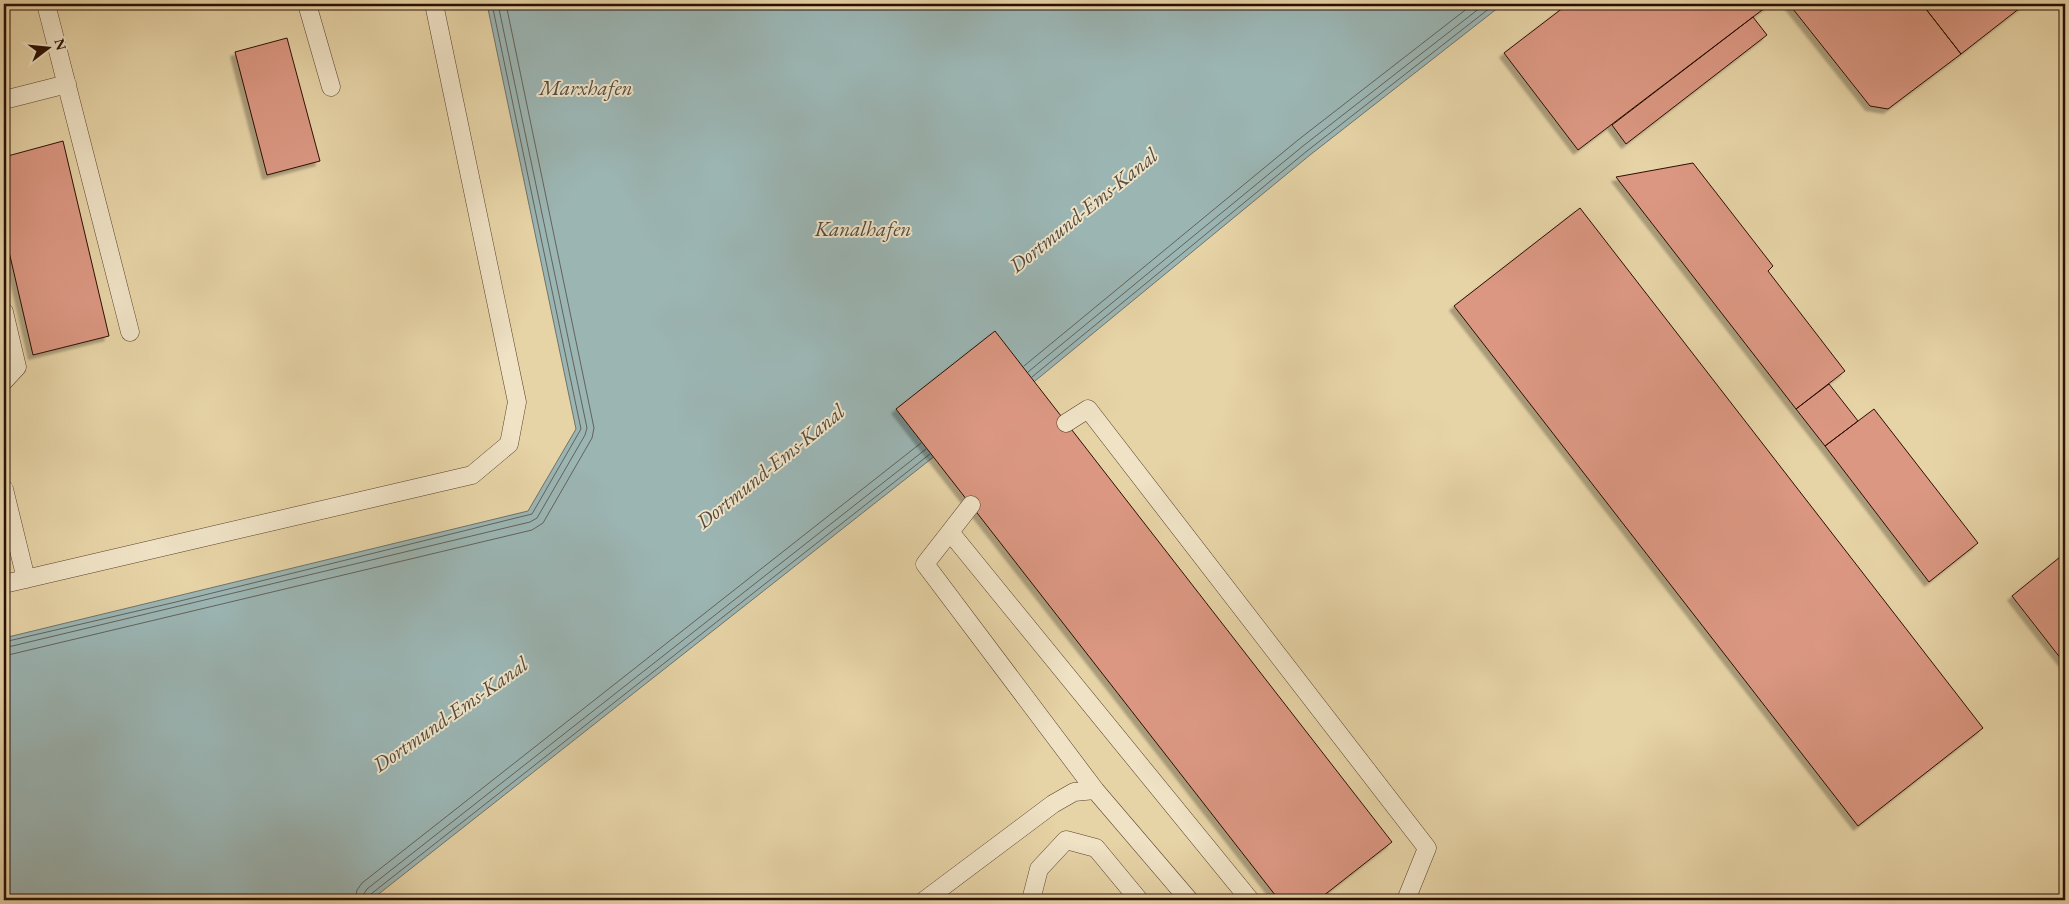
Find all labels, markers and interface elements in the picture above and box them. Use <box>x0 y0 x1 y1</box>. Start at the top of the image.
north arrow <box>22 22 72 72</box>
text: N <box>50 36 71 53</box>
water label: Marxhafen <box>537 74 633 101</box>
water label: Dortmund-Ems-Kanal <box>1002 141 1164 279</box>
water label: Kanalhafen <box>814 215 911 242</box>
water label: Dortmund-Ems-Kanal <box>689 397 851 535</box>
water label: Dortmund-Ems-Kanal <box>366 650 534 778</box>

